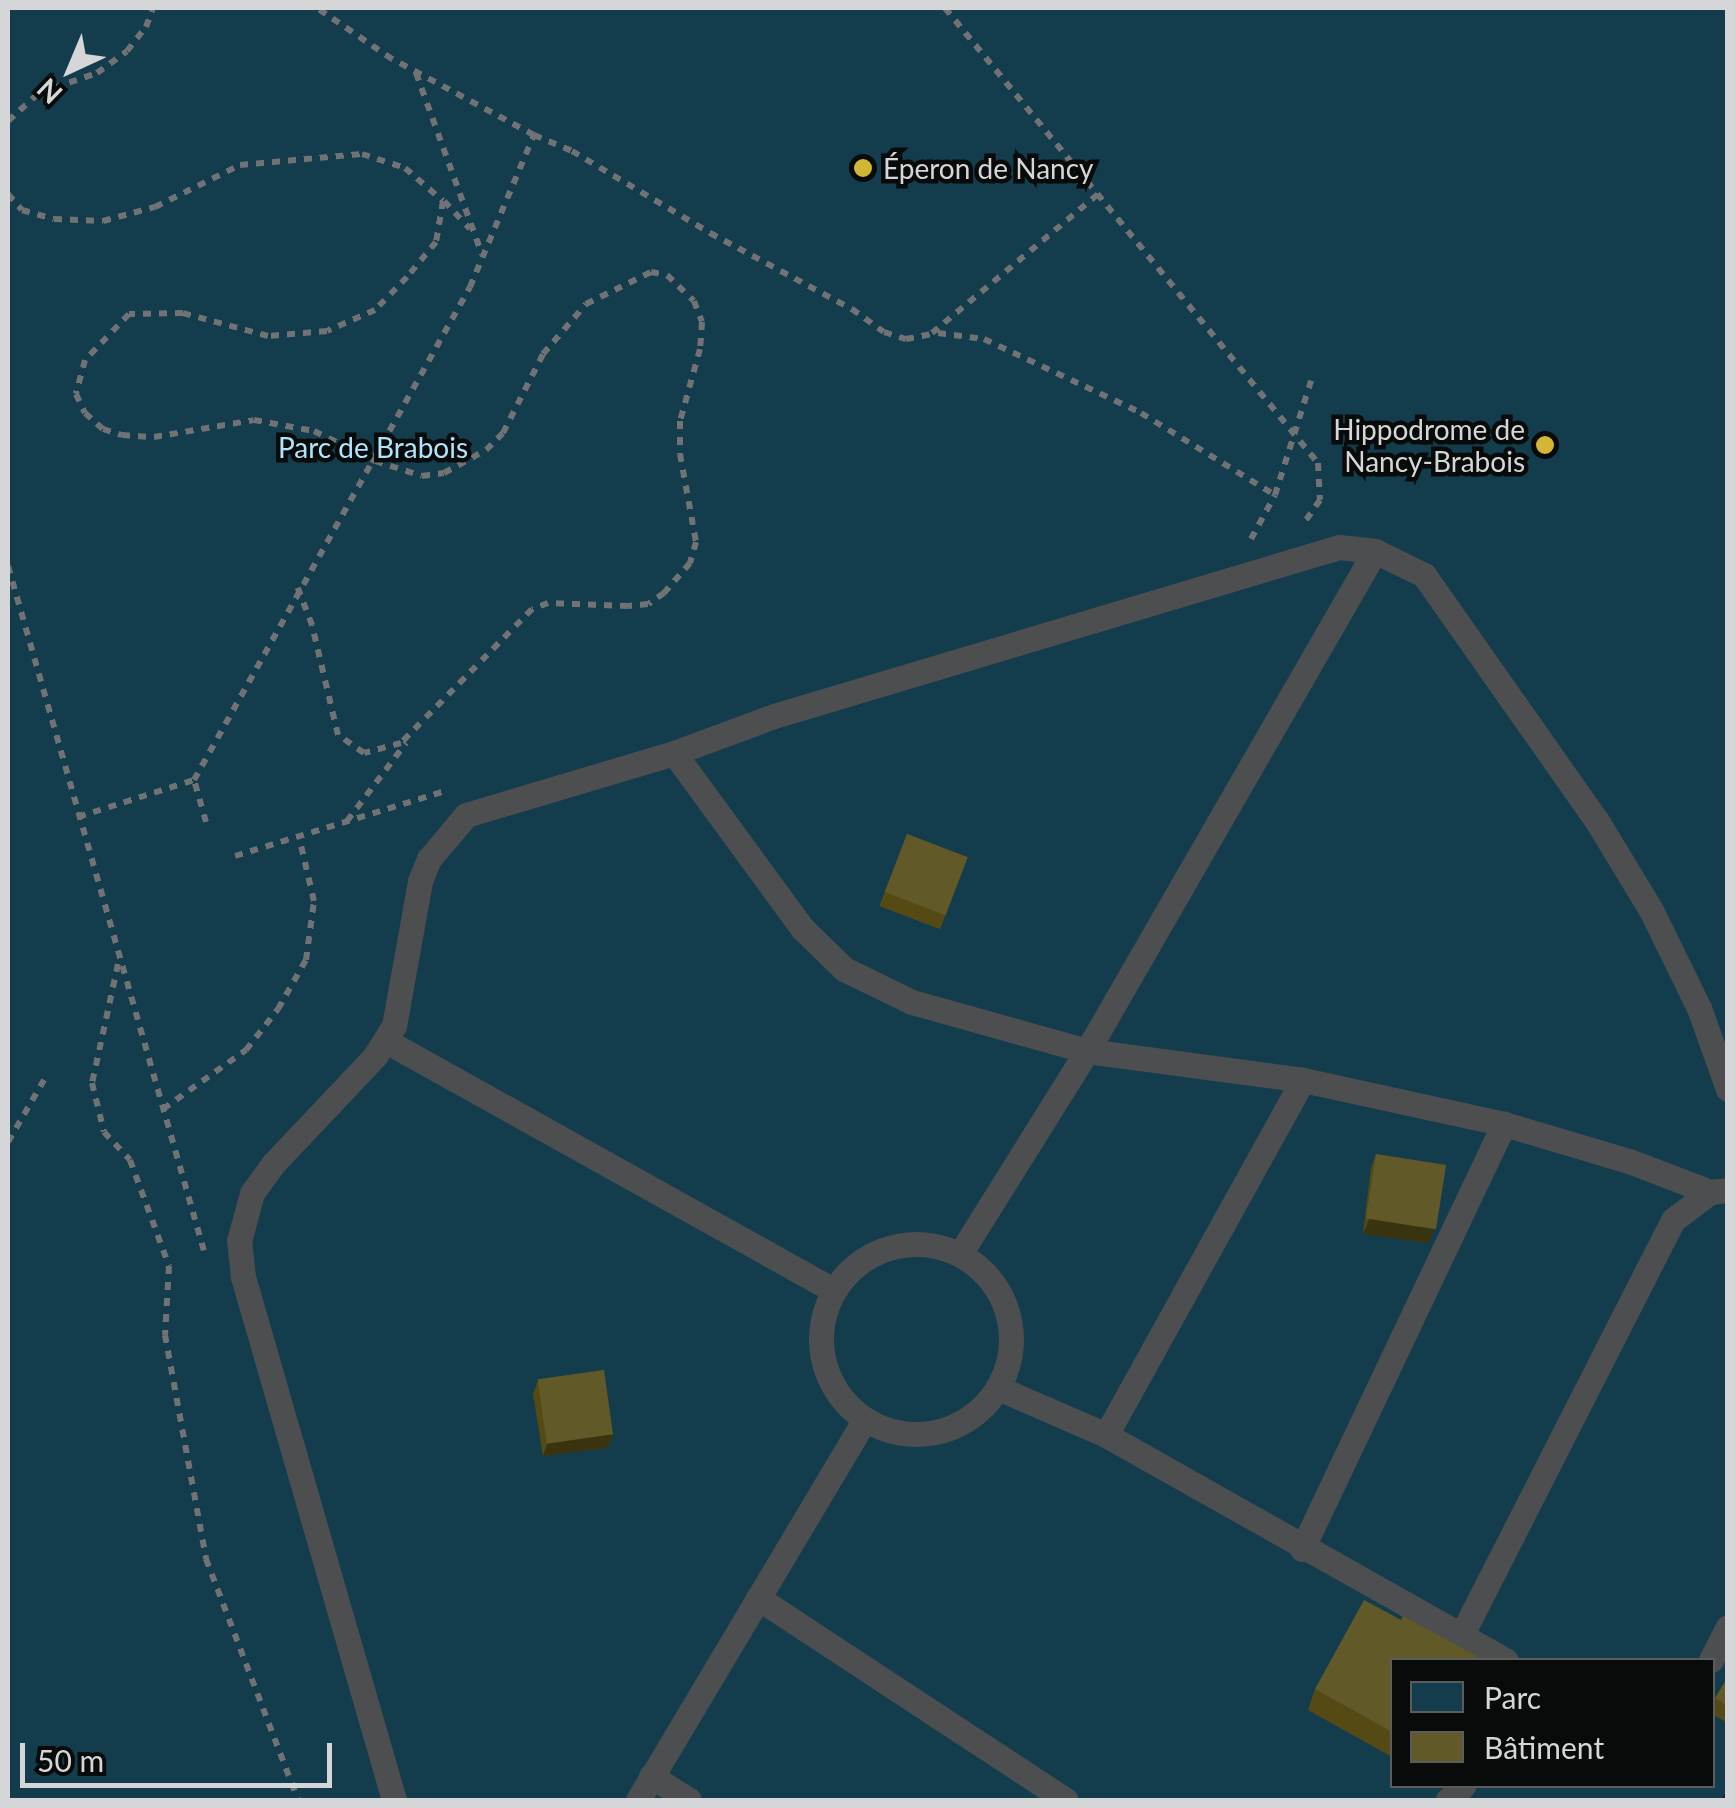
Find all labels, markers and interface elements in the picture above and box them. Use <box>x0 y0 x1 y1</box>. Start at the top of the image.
north arrow <box>20 20 120 120</box>
text: N <box>30 72 69 111</box>
place label: Éperon de Nancy <box>883 151 1093 185</box>
marker: Éperon de Nancy <box>852 157 874 179</box>
place label: Hippodrome de Nancy-Brabois <box>1333 412 1525 478</box>
park label: Parc de Brabois <box>278 430 468 464</box>
marker: Hippodrome de Nancy-Brabois <box>1534 434 1556 456</box>
legend <box>1390 1658 1715 1788</box>
text: Parc <box>1484 1679 1541 1715</box>
scale bar <box>25 1723 338 1785</box>
text: Bâtiment <box>1484 1729 1604 1765</box>
text: 50 m <box>37 1742 104 1778</box>

